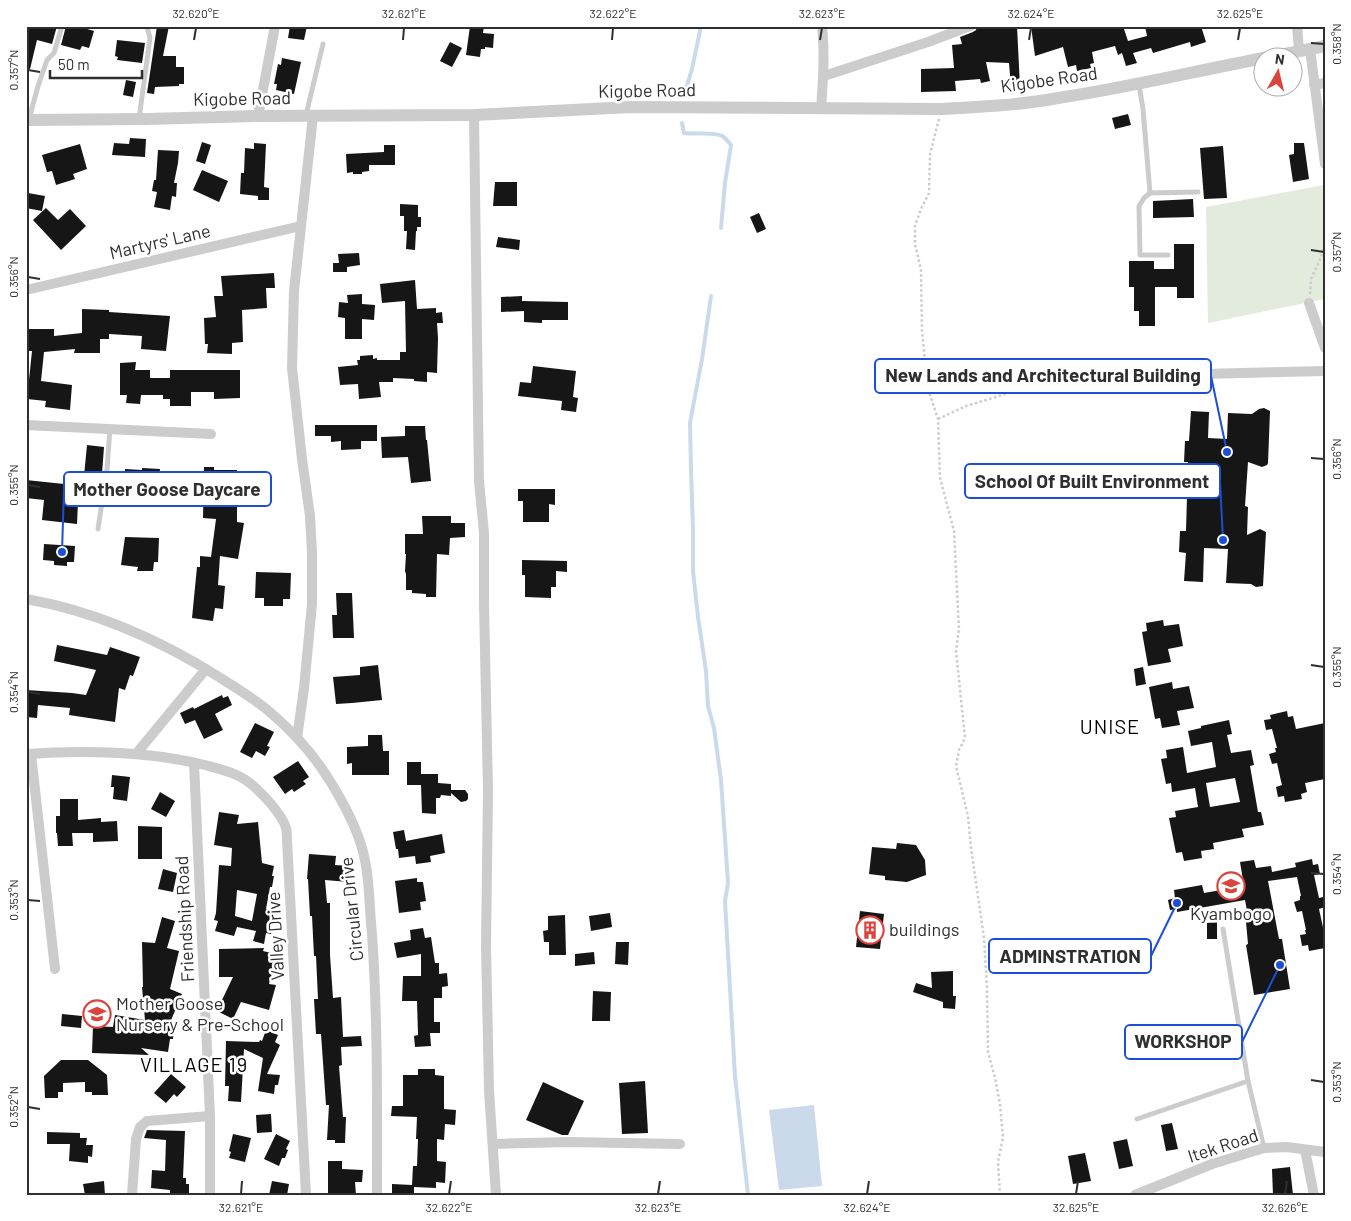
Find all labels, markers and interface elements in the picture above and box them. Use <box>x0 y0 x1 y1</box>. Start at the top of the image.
text: 32.620°E <box>172 6 220 20</box>
text: 32.621°E <box>382 6 426 20</box>
text: 32.622°E <box>590 6 636 20</box>
text: 32.623°E <box>799 6 845 20</box>
text: 32.624°E <box>1007 6 1055 20</box>
text: 32.625°E <box>1217 6 1263 20</box>
text: 0.358°N <box>1329 23 1343 65</box>
scale bar <box>50 48 142 80</box>
north arrow <box>1254 48 1304 98</box>
text: 0.357°N <box>6 50 20 90</box>
text: N <box>1274 50 1286 68</box>
text: 50 m <box>58 55 90 73</box>
street label: Kigobe Road <box>999 61 1099 97</box>
street label: Kigobe Road <box>598 78 696 102</box>
street label: Kigobe Road <box>193 86 291 110</box>
street label: Martyrs' Lane <box>107 219 212 263</box>
text: 0.357°N <box>1329 232 1343 272</box>
text: 0.356°N <box>6 256 20 298</box>
callout: New Lands and Architectural Building <box>875 359 1211 393</box>
text: New Lands and Architectural Building <box>885 363 1201 386</box>
text: 0.356°N <box>1329 438 1343 480</box>
text: 0.355°N <box>6 464 20 506</box>
callout: School Of Built Environment <box>965 464 1220 498</box>
text: School Of Built Environment <box>975 469 1209 492</box>
callout: Mother Goose Daycare <box>64 472 271 506</box>
text: Mother Goose Daycare <box>73 477 261 500</box>
text: 0.355°N <box>1329 646 1343 688</box>
text: 0.354°N <box>6 671 20 713</box>
district label: UNISE <box>1080 714 1140 738</box>
text: 0.354°N <box>1329 853 1343 895</box>
street label: Friendship Road <box>170 855 198 983</box>
street label: Circular Drive <box>335 856 367 962</box>
school or university icon: Kyambogo <box>1216 871 1246 901</box>
text: 0.353°N <box>6 879 20 921</box>
street label: Valley Drive <box>262 891 288 981</box>
place label: Kyambogo <box>1190 902 1272 924</box>
building icon: buildings <box>855 915 885 945</box>
place label: buildings <box>889 918 960 940</box>
callout: ADMINSTRATION <box>989 939 1151 973</box>
text: ADMINSTRATION <box>999 944 1141 967</box>
place label: Mother Goose Nursery & Pre-School <box>116 992 284 1035</box>
school or university icon: Mother Goose Nursery & Pre-School <box>82 999 112 1029</box>
callout: WORKSHOP <box>1125 1025 1242 1059</box>
text: WORKSHOP <box>1134 1029 1232 1052</box>
district label: VILLAGE 19 <box>140 1052 248 1076</box>
text: 0.353°N <box>1329 1061 1343 1103</box>
text: 0.352°N <box>6 1086 20 1128</box>
street label: Itek Road <box>1185 1123 1261 1167</box>
text: 32.621°E <box>219 1200 263 1214</box>
text: 32.622°E <box>426 1200 472 1214</box>
text: 32.623°E <box>635 1200 681 1214</box>
text: 32.624°E <box>843 1200 891 1214</box>
text: 32.625°E <box>1053 1200 1099 1214</box>
text: 32.626°E <box>1262 1200 1308 1214</box>

